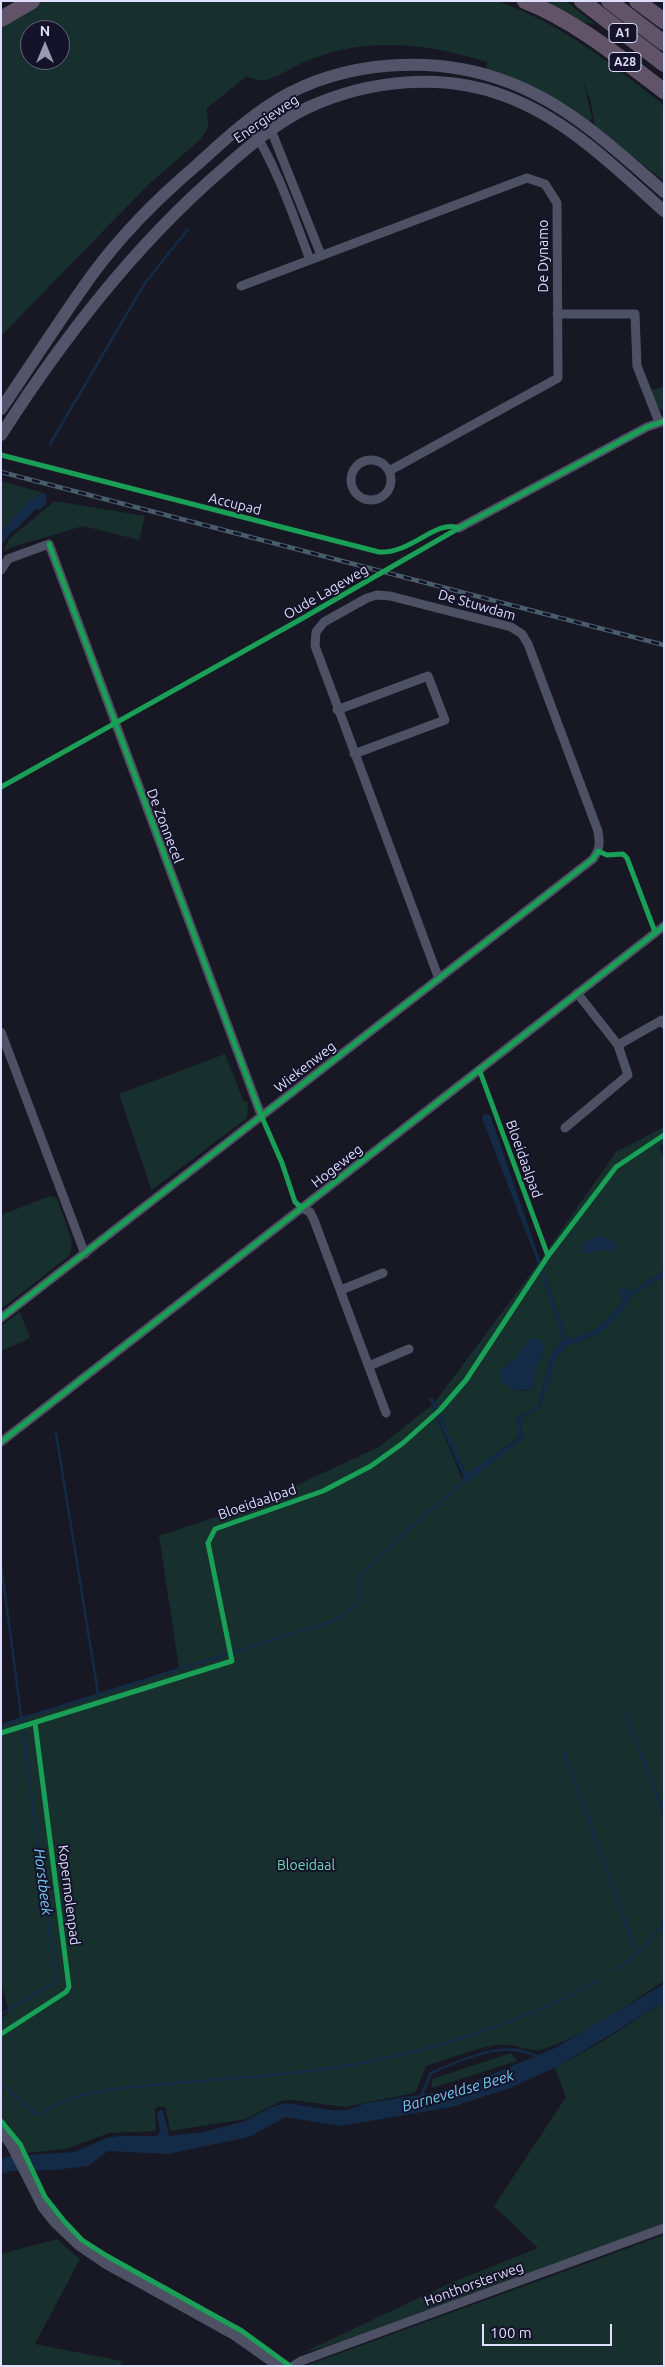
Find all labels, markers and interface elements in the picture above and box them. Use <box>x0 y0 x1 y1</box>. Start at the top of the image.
north arrow <box>20 20 70 70</box>
text: N <box>40 23 50 39</box>
road number: A1 <box>609 23 637 42</box>
road number: A28 <box>609 52 641 72</box>
street label: Energieweg <box>230 91 302 147</box>
street label: De Dynamo <box>535 220 551 292</box>
street label: Accupad <box>207 489 263 519</box>
street label: Oude Lageweg <box>281 561 371 623</box>
street label: De Stuwdam <box>436 586 518 624</box>
street label: De Zonnecel <box>143 786 187 866</box>
street label: Wiekenweg <box>271 1038 339 1096</box>
street label: Bloeidaalpad <box>502 1118 546 1200</box>
street label: Hogeweg <box>308 1141 366 1191</box>
street label: Bloeidaalpad <box>216 1481 298 1523</box>
street label: Kopermolenpad <box>55 1844 83 1946</box>
water label: Horstbeek <box>30 1848 56 1916</box>
park label: Bloeidaal <box>277 1857 335 1873</box>
water label: Barneveldse Beek <box>400 2066 516 2116</box>
street label: Honthorsterweg <box>422 2258 526 2310</box>
scale bar <box>485 2314 615 2346</box>
text: 100 m <box>490 2324 532 2341</box>

